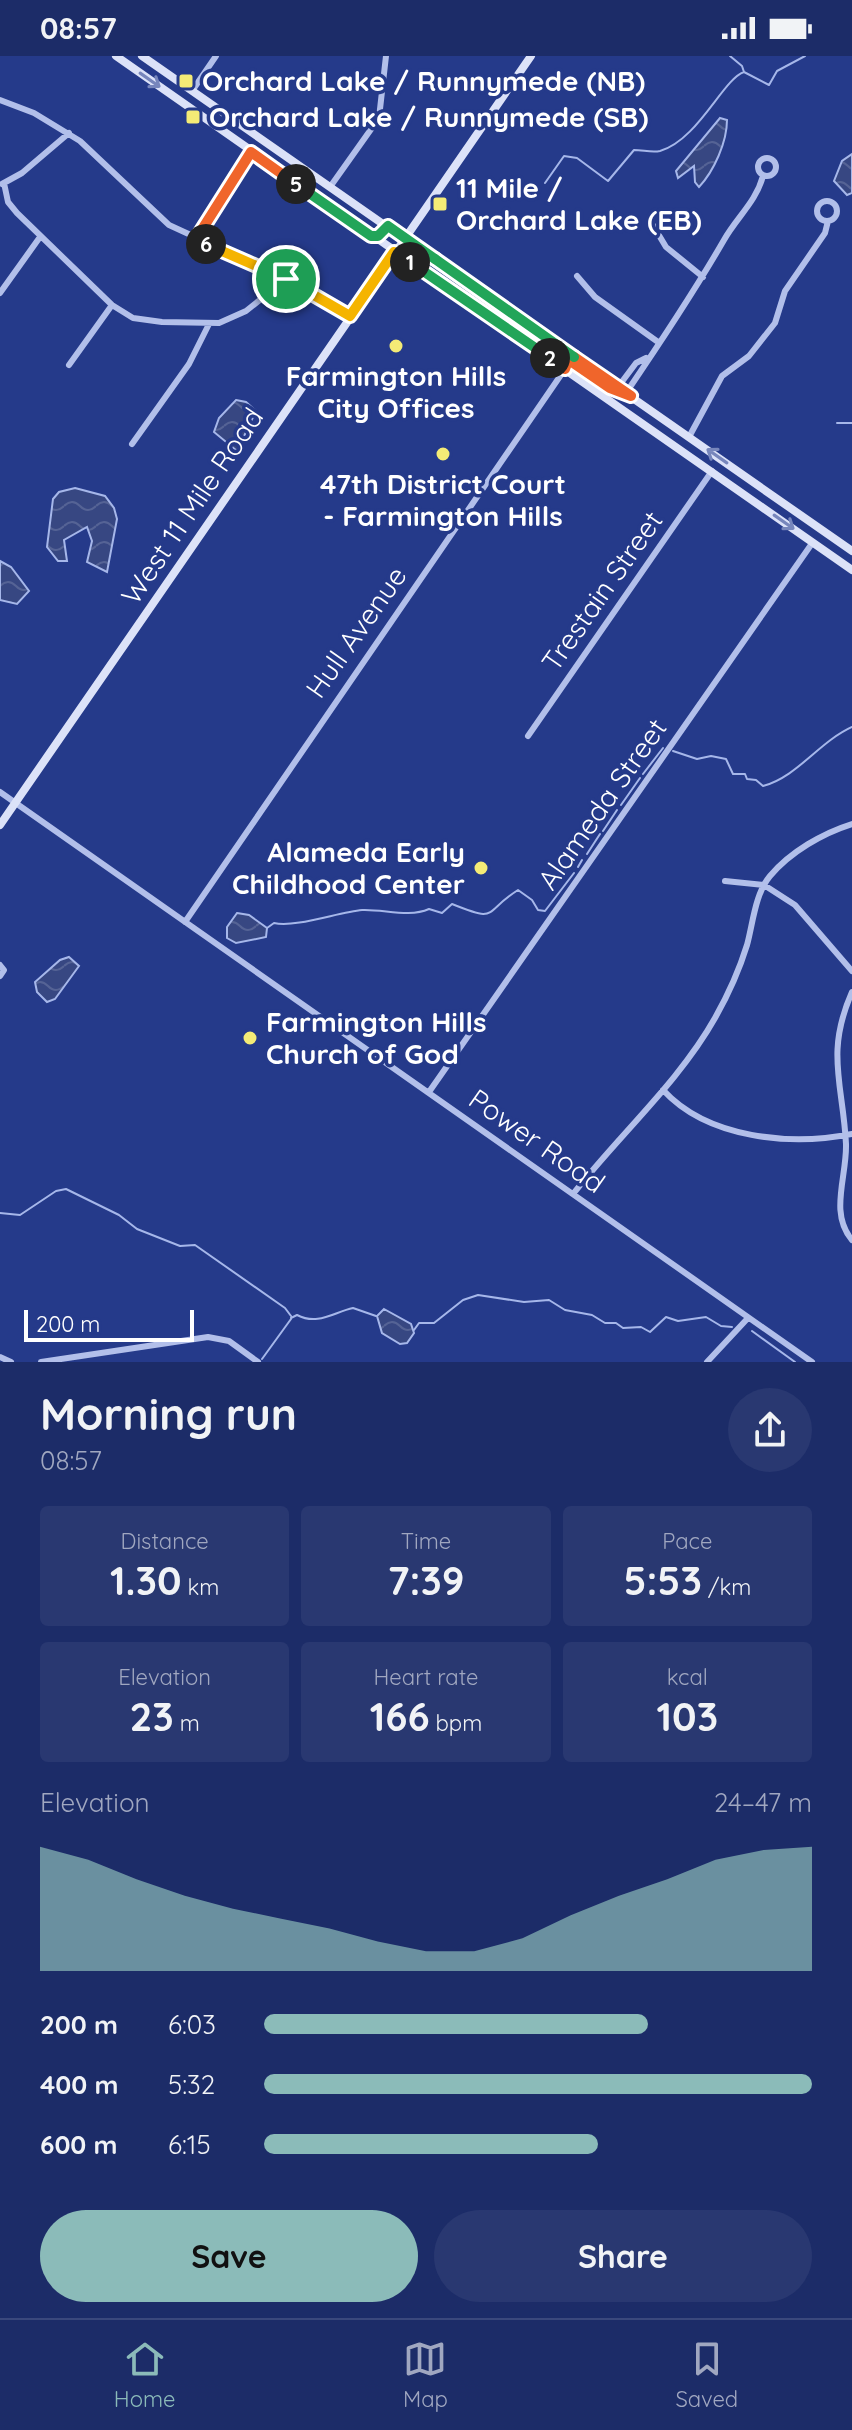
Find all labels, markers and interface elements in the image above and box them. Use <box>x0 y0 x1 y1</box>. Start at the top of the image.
text: 08:57 <box>40 9 117 47</box>
place label: Orchard Lake / Runnymede (NB) <box>202 63 645 98</box>
one-way arrow <box>139 72 161 88</box>
marker: Orchard Lake / Runnymede (NB) <box>177 72 195 90</box>
place label: Orchard Lake / Runnymede (SB) <box>209 99 648 134</box>
marker: Orchard Lake / Runnymede (SB) <box>184 108 202 126</box>
pin: 5 <box>276 164 316 204</box>
text: 5 <box>290 170 302 198</box>
place label: 11 Mile / Orchard Lake (EB) <box>456 170 702 237</box>
marker: 11 Mile / Orchard Lake (EB) <box>431 195 449 213</box>
pin: 6 <box>186 224 226 264</box>
text: 6 <box>200 230 212 258</box>
pin: 1 <box>390 242 430 282</box>
pin <box>252 245 320 313</box>
text: 1 <box>406 248 414 276</box>
icon: arrive <box>264 257 308 301</box>
marker: Farmington Hills City Offices <box>387 337 405 355</box>
pin: 2 <box>530 338 570 378</box>
text: 2 <box>544 344 556 372</box>
place label: Farmington Hills City Offices <box>286 358 506 425</box>
street label: West 11 Mile Road <box>113 401 270 611</box>
marker: 47th District Court - Farmington Hills <box>434 445 452 463</box>
one-way arrow <box>706 448 728 464</box>
place label: 47th District Court - Farmington Hills <box>320 466 566 533</box>
street label: Trestain Street <box>534 504 670 677</box>
one-way arrow <box>772 514 794 530</box>
street label: Hull Avenue <box>298 559 414 704</box>
street label: Alameda Street <box>530 711 674 896</box>
place label: Alameda Early Childhood Center <box>232 834 465 901</box>
marker: Alameda Early Childhood Center <box>472 859 490 877</box>
place label: Farmington Hills Church of God <box>266 1004 487 1071</box>
marker: Farmington Hills Church of God <box>241 1029 259 1047</box>
street label: Power Road <box>462 1081 612 1200</box>
scale bar <box>24 1306 194 1342</box>
text: 200 m <box>36 1310 100 1338</box>
text: Morning run <box>40 1386 297 1441</box>
button: share <box>728 1388 812 1472</box>
text: 08:57 <box>40 1444 102 1477</box>
text: Distance <box>121 1527 209 1555</box>
text: Time <box>401 1527 451 1555</box>
text: Pace <box>662 1527 712 1555</box>
text: 1.30 <box>110 1555 182 1605</box>
text: 7:39 <box>387 1555 465 1605</box>
text: 5:53 <box>623 1555 702 1605</box>
text: km <box>182 1573 219 1601</box>
text: /km <box>702 1573 751 1601</box>
text: Elevation <box>118 1663 211 1691</box>
text: Heart rate <box>374 1663 478 1691</box>
text: kcal <box>667 1663 708 1691</box>
text: 23 <box>130 1691 174 1741</box>
text: 166 <box>370 1691 430 1741</box>
text: 103 <box>657 1691 718 1741</box>
text: m <box>174 1709 200 1737</box>
text: bpm <box>430 1709 482 1737</box>
text: Elevation <box>40 1786 150 1819</box>
text: 24–47 m <box>714 1786 812 1819</box>
text: 200 m <box>40 2008 118 2041</box>
text: 6:03 <box>168 2008 216 2041</box>
text: 400 m <box>40 2068 118 2101</box>
text: 5:32 <box>168 2068 215 2101</box>
text: 600 m <box>40 2128 118 2161</box>
text: 6:15 <box>168 2128 211 2161</box>
button: Save <box>40 2210 418 2302</box>
button: Share <box>434 2210 812 2302</box>
tab: Home <box>114 2337 175 2413</box>
tab: Map <box>403 2337 448 2413</box>
tab: Saved <box>675 2337 738 2413</box>

